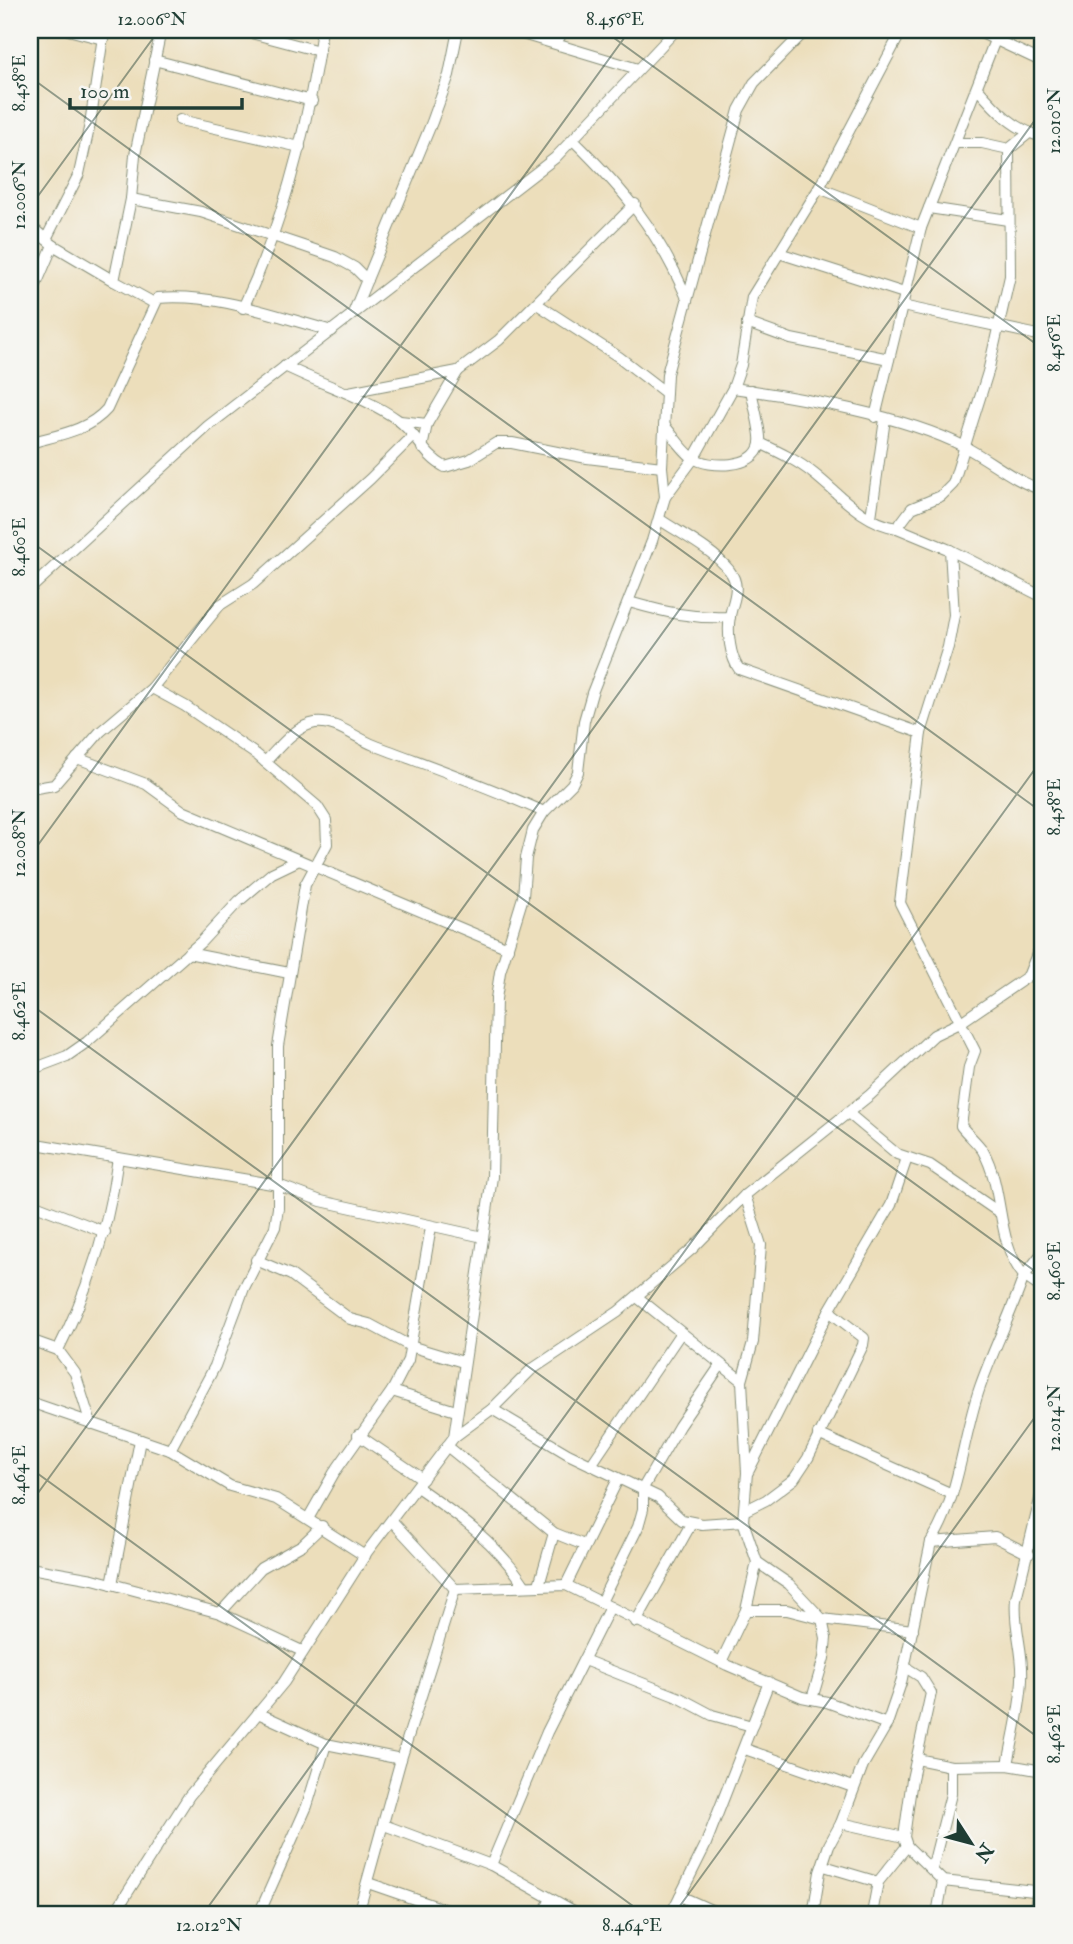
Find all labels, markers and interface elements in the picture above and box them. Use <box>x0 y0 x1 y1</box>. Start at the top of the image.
text: 12.006°N <box>117 8 187 31</box>
text: 8.456°E <box>586 8 644 31</box>
text: 8.458°E <box>8 54 31 112</box>
scale bar <box>70 66 242 110</box>
text: 100 m <box>80 78 130 105</box>
text: 12.010°N <box>1043 88 1066 154</box>
text: 12.006°N <box>8 160 31 230</box>
text: 8.456°E <box>1043 314 1066 372</box>
text: 8.460°E <box>8 517 31 577</box>
text: 8.458°E <box>1043 778 1066 836</box>
text: 12.008°N <box>8 809 31 877</box>
text: 8.462°E <box>8 981 31 1041</box>
text: 8.460°E <box>1043 1241 1066 1301</box>
text: 12.014°N <box>1043 1385 1066 1451</box>
text: 8.464°E <box>8 1445 31 1505</box>
text: 8.462°E <box>1043 1704 1066 1764</box>
north arrow <box>936 1808 1006 1878</box>
text: N <box>969 1838 999 1867</box>
text: 12.012°N <box>176 1914 242 1937</box>
text: 8.464°E <box>602 1914 662 1937</box>

